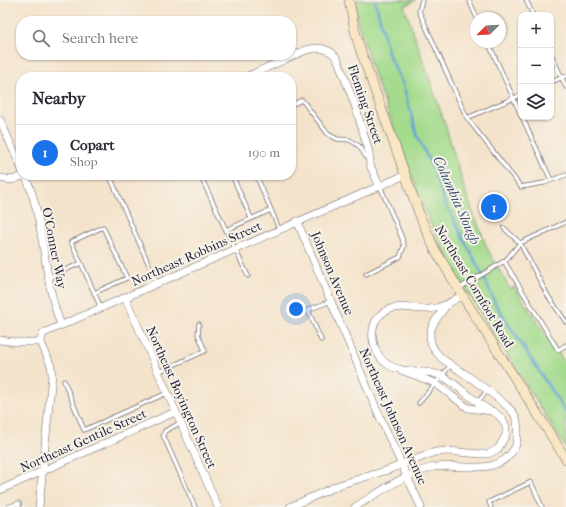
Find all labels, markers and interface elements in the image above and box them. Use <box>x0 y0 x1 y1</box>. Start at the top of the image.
north arrow <box>470 12 506 48</box>
map controls <box>518 12 554 120</box>
button: + <box>518 12 554 48</box>
search box <box>16 16 296 60</box>
icon: search <box>30 27 52 49</box>
text: Search here <box>62 29 138 47</box>
button: − <box>518 48 554 84</box>
street label: Fleming Street <box>345 62 386 146</box>
button: layers <box>518 84 554 120</box>
text: Nearby <box>32 88 86 108</box>
text: Copart <box>70 136 115 154</box>
text: 1 <box>43 145 47 160</box>
text: 190 m <box>248 145 280 160</box>
water label: Columbia Slough <box>429 153 484 247</box>
text: Shop <box>70 154 98 169</box>
pin: 1 <box>481 192 507 222</box>
street label: O'Conner Way <box>39 206 70 291</box>
street label: Northeast Robbins Street <box>129 218 264 289</box>
street label: Northeast Cornfoot Road <box>432 222 518 351</box>
street label: Johnson Avenue <box>308 228 357 318</box>
your location <box>286 299 306 319</box>
street label: Northeast Boyington Street <box>143 324 220 471</box>
street label: Northeast Johnson Avenue <box>357 346 431 487</box>
street label: Northeast Gentile Street <box>18 406 149 475</box>

